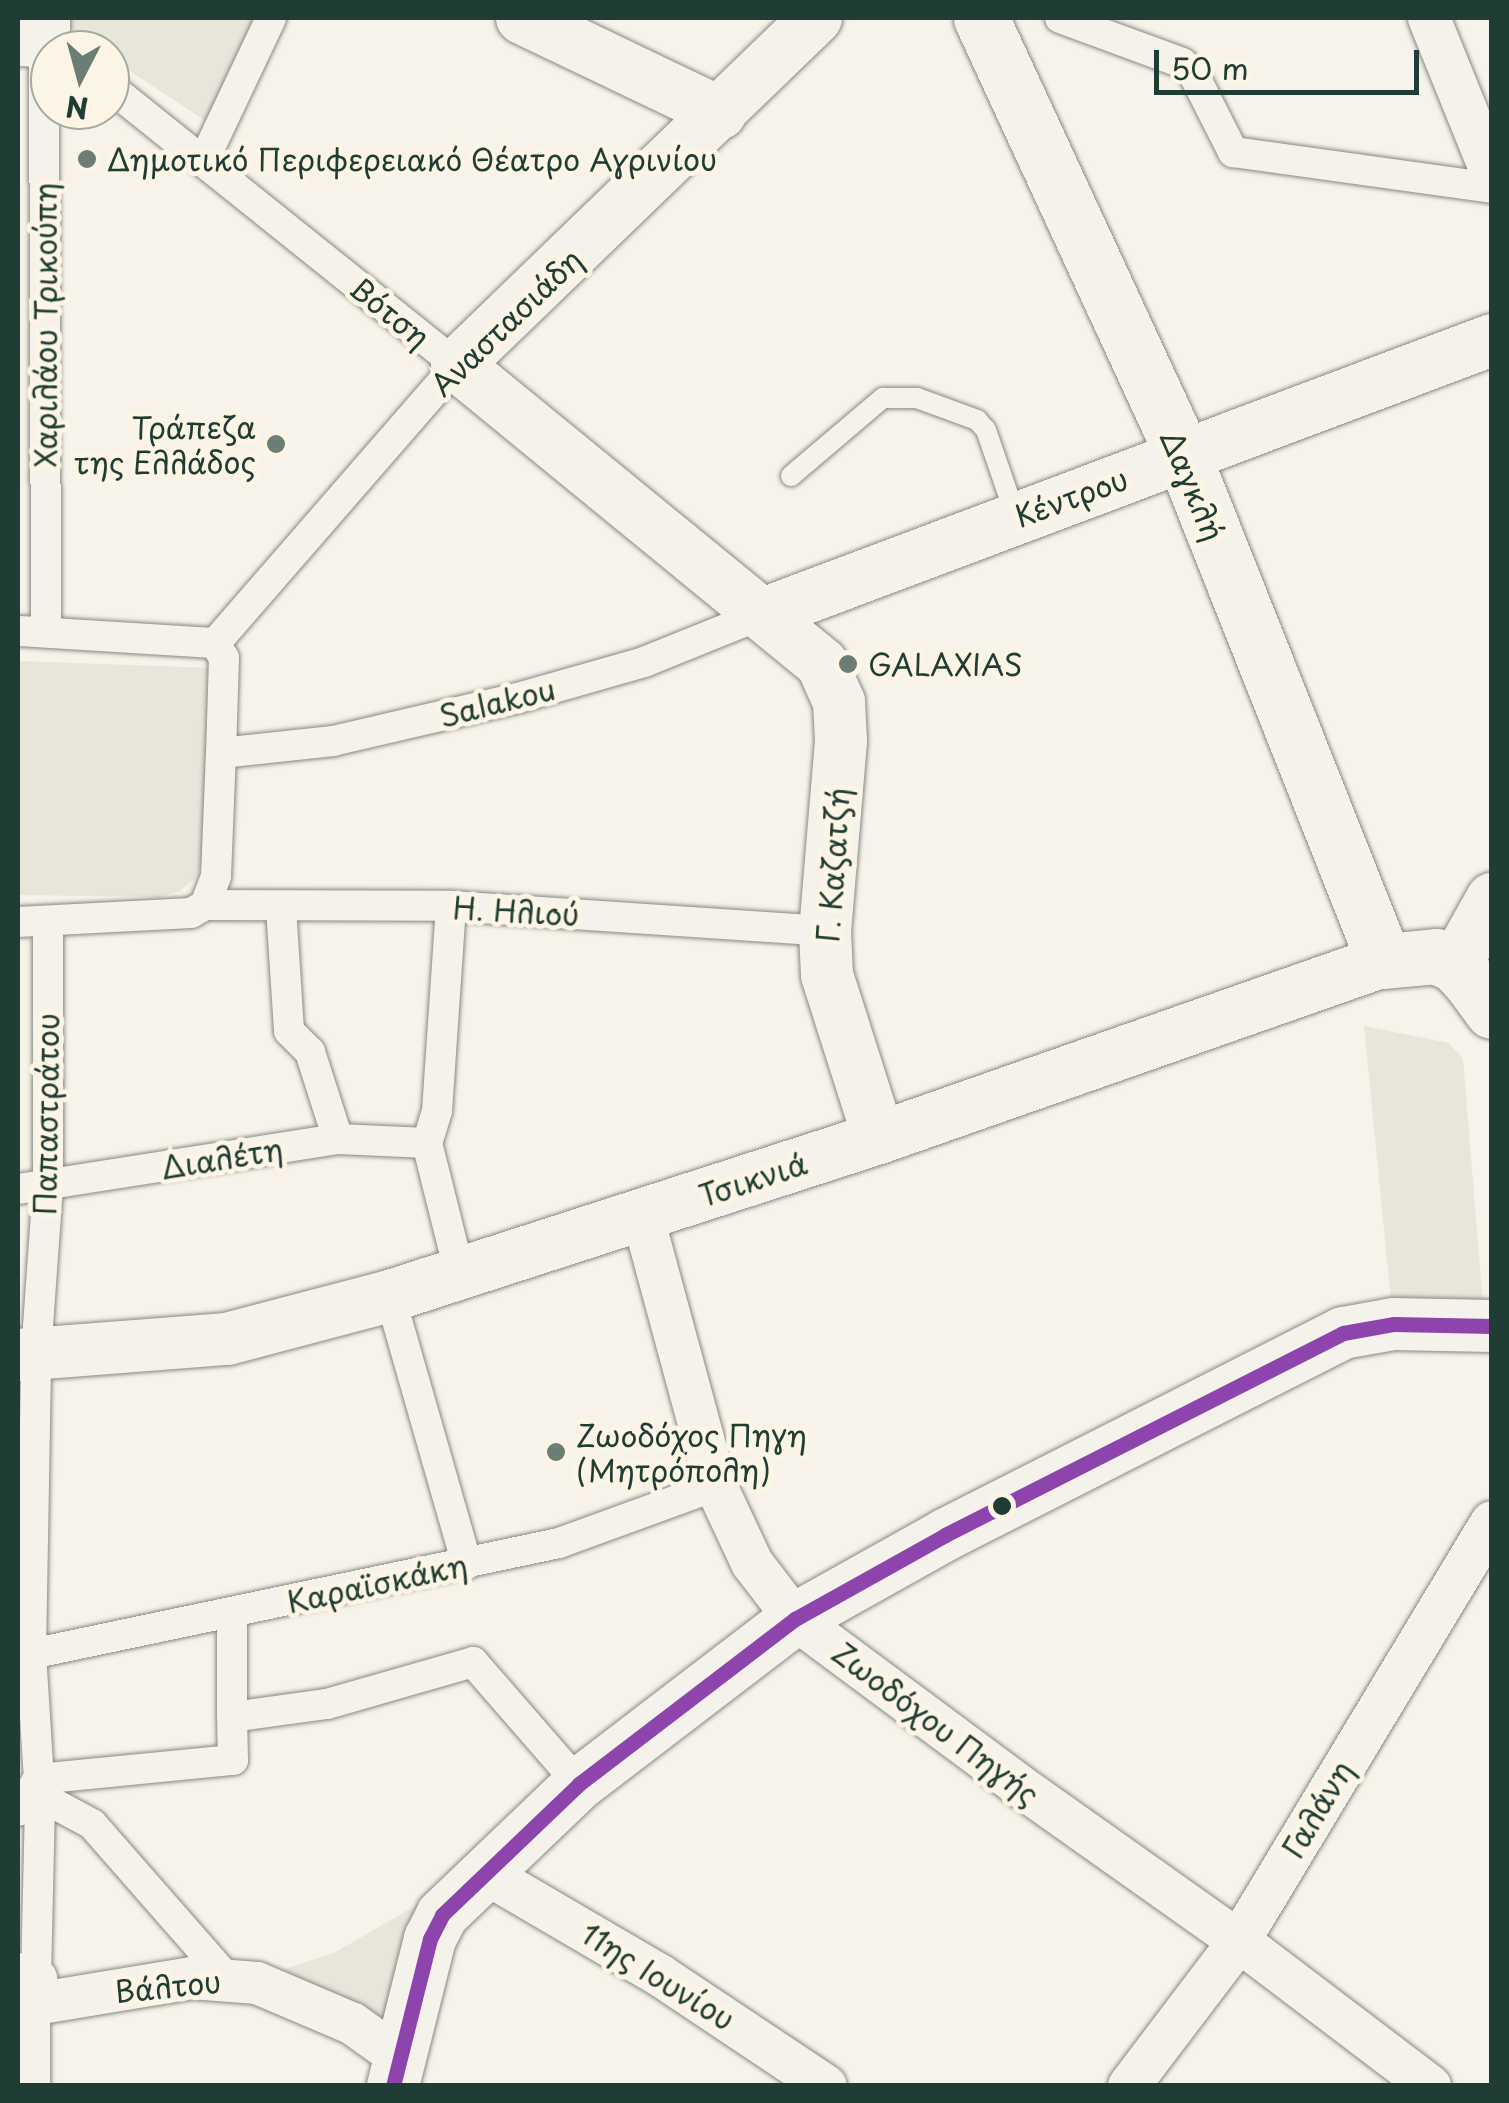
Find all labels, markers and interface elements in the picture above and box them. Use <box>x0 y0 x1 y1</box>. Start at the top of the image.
north arrow <box>30 30 130 130</box>
scale bar <box>1159 30 1424 92</box>
text: 50 m <box>1171 45 1249 90</box>
text: N <box>64 86 90 131</box>
place label: Δημοτικό Περιφερειακό Θέατρο Αγρινίου <box>107 141 719 177</box>
marker: Δημοτικό Περιφερειακό Θέατρο Αγρινίου <box>76 148 98 170</box>
street label: Χαριλάου Τρικούπη <box>27 182 63 468</box>
street label: Αναστασιάδη <box>423 241 589 403</box>
street label: Βότση <box>343 269 437 355</box>
place label: Τράπεζα της Ελλάδος <box>72 409 256 480</box>
street label: Δαγκλή <box>1154 424 1232 546</box>
marker: Τράπεζα της Ελλάδος <box>265 433 287 455</box>
street label: Κέντρου <box>1009 460 1133 534</box>
place label: GALAXIAS <box>868 646 1023 682</box>
marker: GALAXIAS <box>837 653 859 675</box>
street label: Salakou <box>435 670 559 734</box>
street label: Γ. Καζατζή <box>810 786 856 944</box>
street label: Η. Ηλιού <box>452 890 580 932</box>
street label: Παπαστράτου <box>26 1013 66 1215</box>
street label: Διαλέτη <box>158 1131 286 1185</box>
street label: Τσικνιά <box>694 1145 812 1213</box>
place label: Ζωοδόχος Πηγη (Μητρόπολη) <box>576 1417 807 1488</box>
marker: Ζωοδόχος Πηγη (Μητρόπολη) <box>545 1441 567 1463</box>
unlabelled marker <box>992 1496 1012 1516</box>
street label: Καραϊσκάκη <box>284 1546 470 1620</box>
street label: Ζωοδόχου Πηγής <box>826 1634 1046 1812</box>
street label: Γαλάνη <box>1274 1754 1360 1864</box>
street label: 11ης Ιουνίου <box>575 1915 741 2037</box>
street label: Βάλτου <box>113 1963 223 2009</box>

